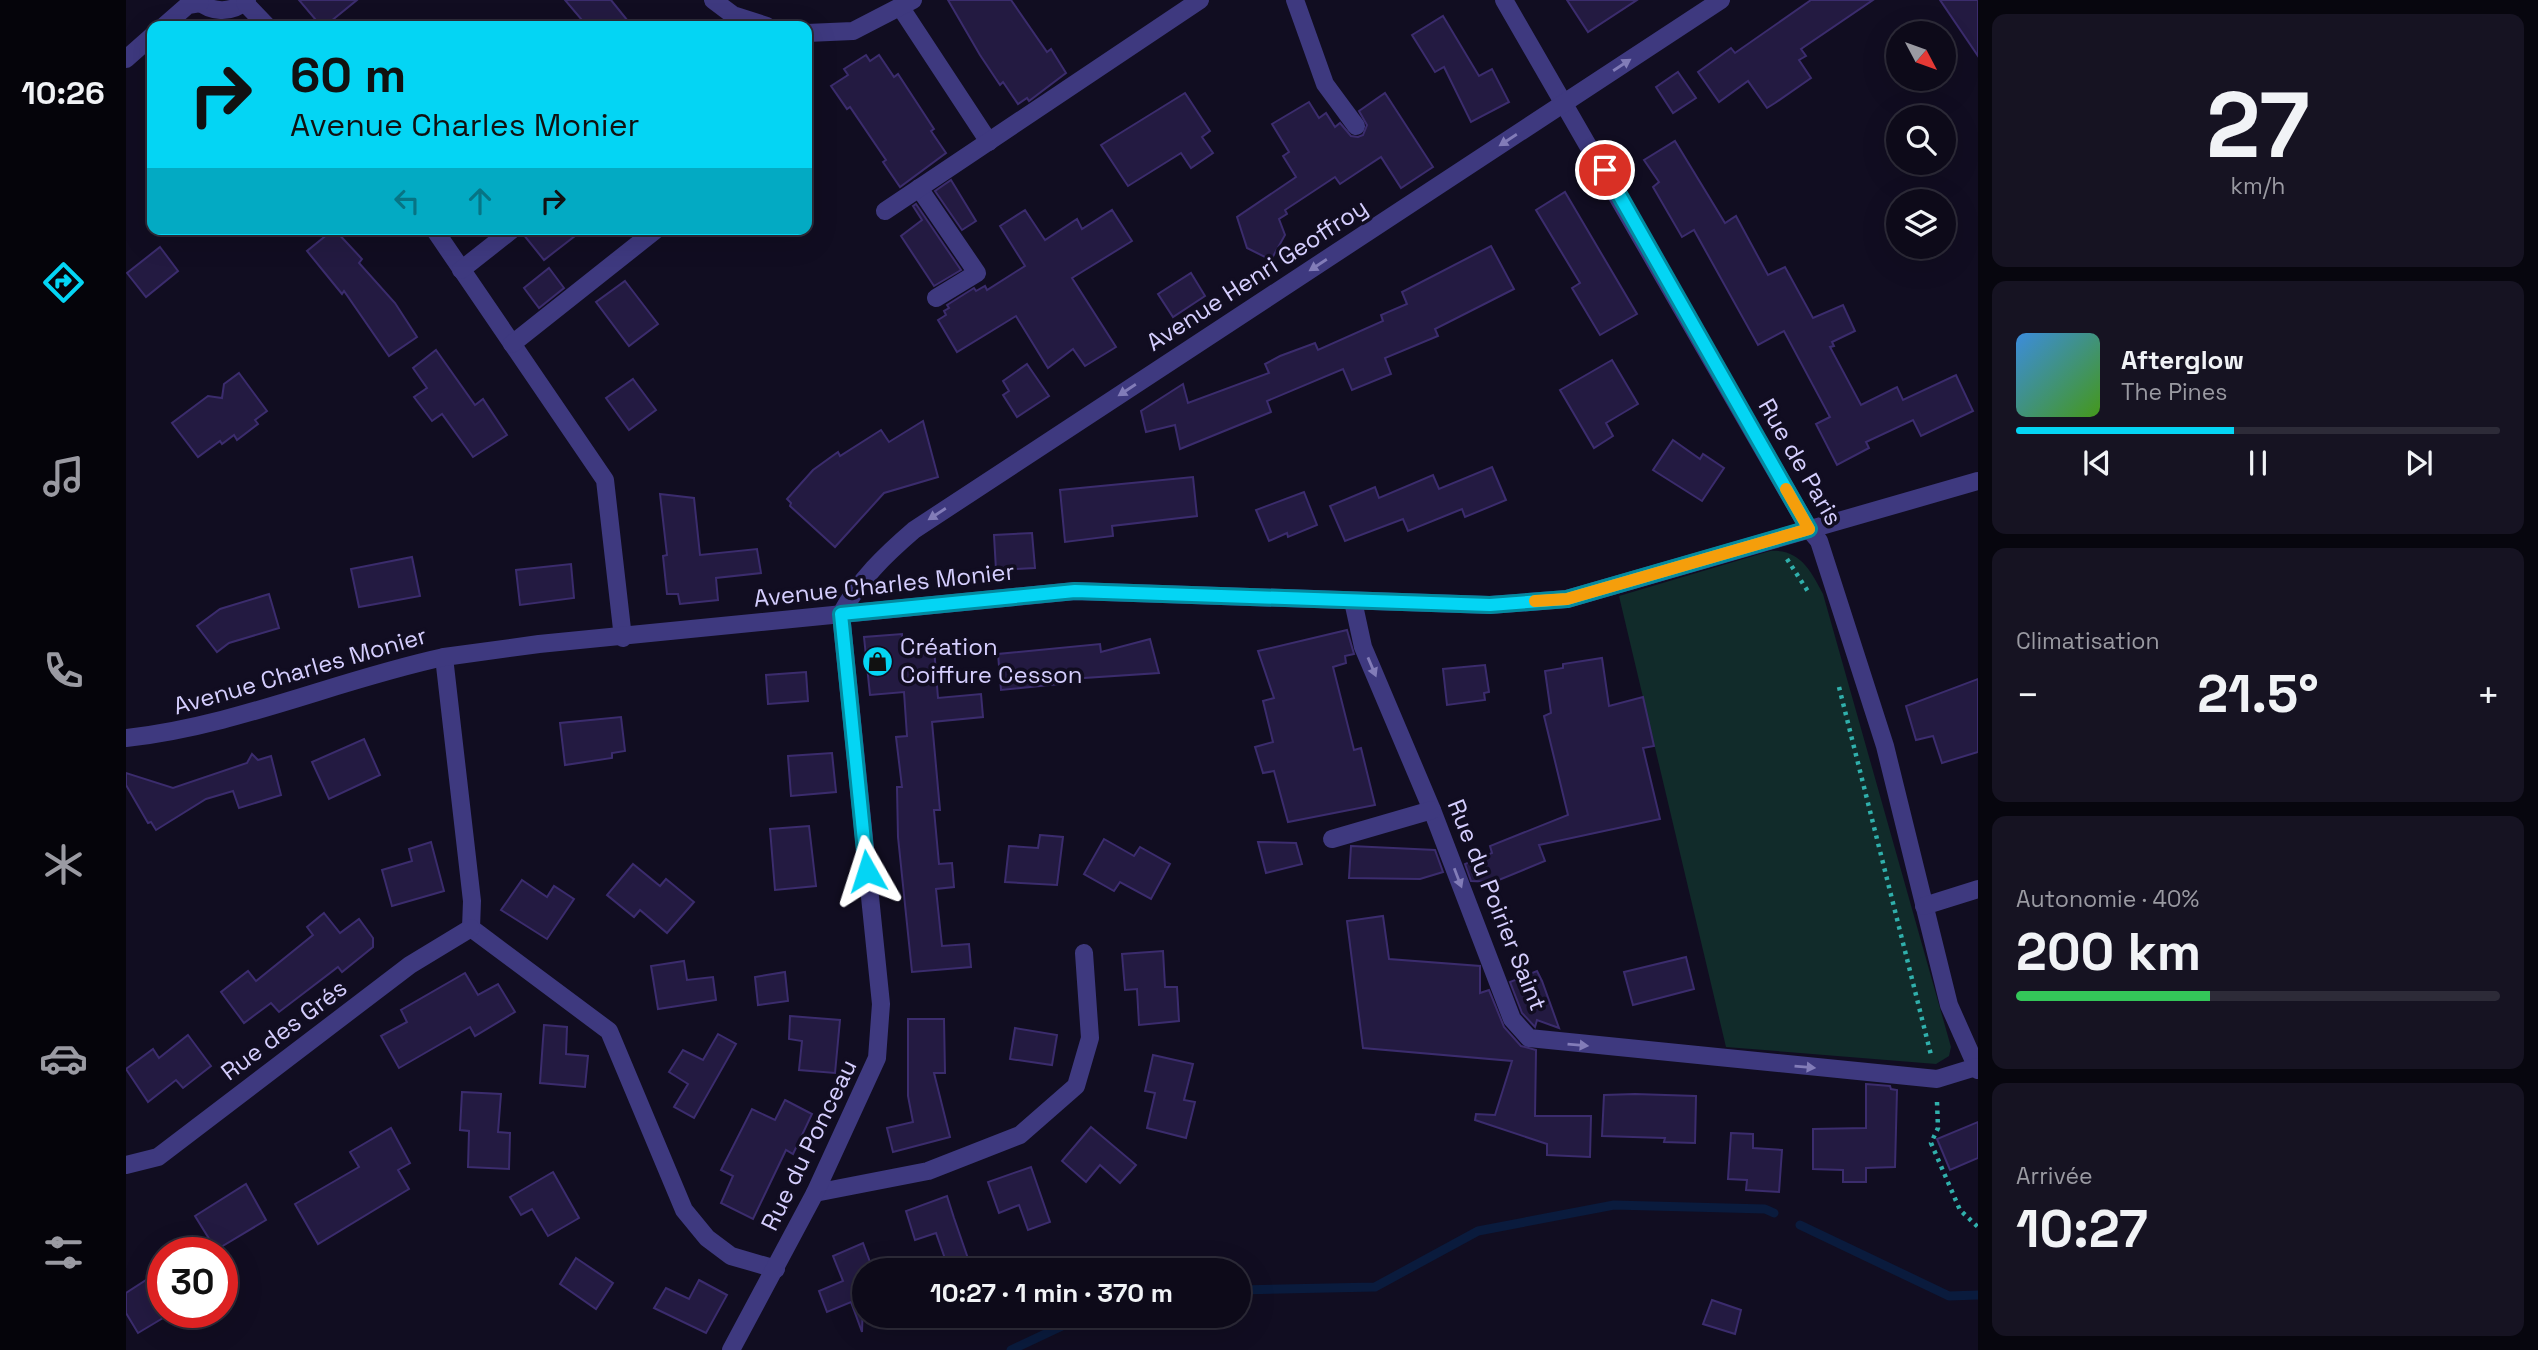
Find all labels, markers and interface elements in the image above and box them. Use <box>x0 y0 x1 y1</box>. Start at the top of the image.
north arrow <box>1886 21 1956 91</box>
map controls <box>1886 21 1956 259</box>
text: 60 m <box>290 44 406 106</box>
icon: right <box>175 49 266 140</box>
one-way arrow <box>1612 59 1632 72</box>
text: 27 <box>2206 67 2310 184</box>
text: 10:26 <box>21 73 105 113</box>
text: Avenue Charles Monier <box>290 105 640 145</box>
button: search <box>1886 105 1956 175</box>
one-way arrow <box>1498 134 1518 147</box>
pin <box>1575 140 1635 200</box>
icon: arrive <box>1586 151 1624 189</box>
text: km/h <box>2231 171 2285 201</box>
icon: left <box>388 182 426 220</box>
icon: ahead <box>461 182 499 220</box>
icon: right <box>534 182 572 220</box>
button: layers <box>1886 189 1956 259</box>
street label: Avenue Henri Geoffroy <box>1140 191 1373 358</box>
icon: directions <box>39 258 88 307</box>
one-way arrow <box>1308 258 1327 271</box>
text: Afterglow <box>2121 343 2244 377</box>
text: The Pines <box>2121 377 2227 407</box>
one-way arrow <box>1118 383 1137 396</box>
street label: Rue de Paris <box>1752 393 1849 531</box>
icon: previous <box>2078 444 2116 482</box>
icon: pause <box>2239 444 2277 482</box>
icon: next <box>2400 444 2438 482</box>
icon: music <box>39 452 88 501</box>
one-way arrow <box>927 508 947 521</box>
street label: Avenue Charles Monier <box>752 555 1016 614</box>
street label: Avenue Charles Monier <box>170 619 430 722</box>
text: Climatisation <box>2016 626 2160 656</box>
place label: Création Coiffure Cesson <box>900 631 1083 690</box>
shop icon: Création Coiffure Cesson <box>860 644 894 678</box>
icon: phone <box>39 646 88 695</box>
one-way arrow <box>1366 657 1377 678</box>
text: 21.5° <box>2197 661 2319 727</box>
text: − <box>2016 671 2040 719</box>
text: + <box>2476 671 2500 719</box>
street label: Rue du Poirier Saint <box>1441 795 1554 1015</box>
position arrow <box>830 834 904 908</box>
icon: climate <box>39 840 88 889</box>
one-way arrow <box>1452 867 1463 888</box>
text: Autonomie · 40% <box>2016 884 2199 914</box>
text: 200 km <box>2016 919 2201 985</box>
street label: Rue des Grés <box>214 972 353 1087</box>
icon: car <box>39 1034 88 1083</box>
one-way arrow <box>1568 1040 1590 1051</box>
street label: Rue du Ponceau <box>754 1054 863 1236</box>
one-way arrow <box>1794 1061 1816 1072</box>
text: Arrivée <box>2016 1161 2093 1191</box>
text: 10:27 <box>2016 1196 2148 1262</box>
icon: filters <box>39 1228 88 1277</box>
speed limit sign: 30 <box>147 1237 238 1328</box>
text: 10:27 · 1 min · 370 m <box>930 1276 1173 1310</box>

